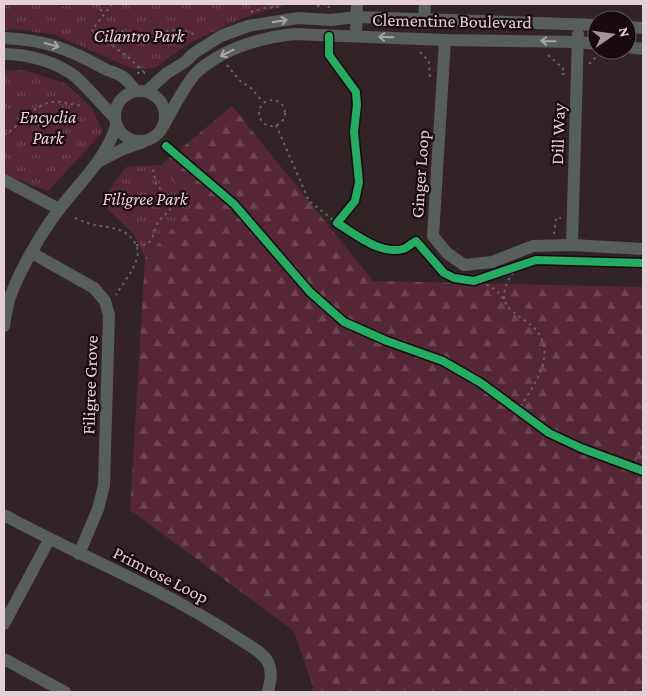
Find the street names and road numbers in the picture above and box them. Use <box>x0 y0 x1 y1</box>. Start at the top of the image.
street label: Clementine Boulevard <box>372 10 533 32</box>
street label: Dill Way <box>547 102 569 165</box>
street label: Ginger Loop <box>407 129 433 219</box>
street label: Filigree Grove <box>78 335 102 435</box>
street label: Primrose Loop <box>110 542 212 608</box>

